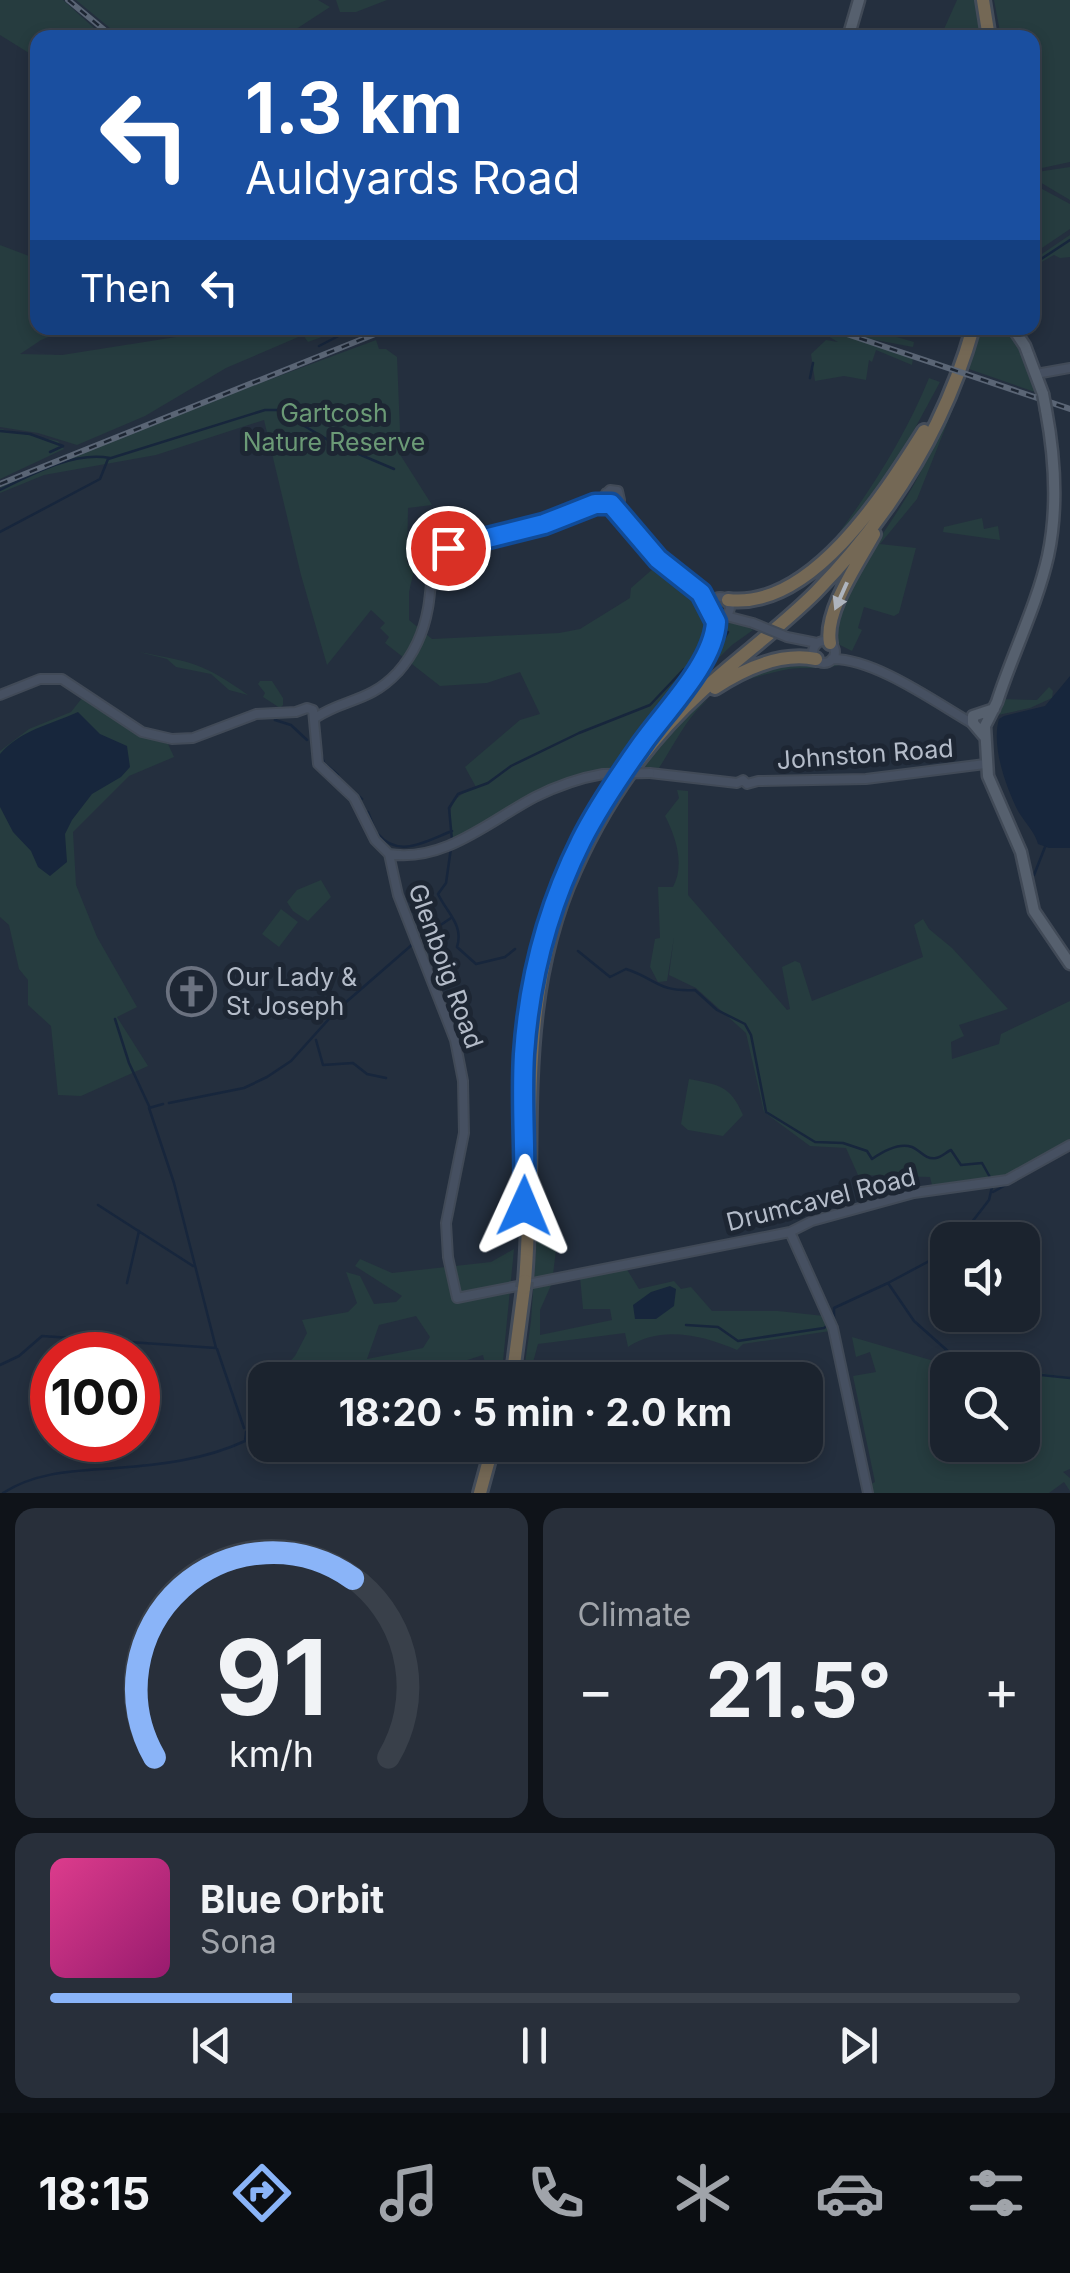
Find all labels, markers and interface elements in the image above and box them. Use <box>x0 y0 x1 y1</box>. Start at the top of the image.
text: 1.3 km <box>245 65 463 150</box>
icon: left <box>80 70 210 200</box>
text: Auldyards Road <box>245 150 580 205</box>
icon: left <box>192 260 247 315</box>
text: Then <box>80 265 172 311</box>
park label: Gartcosh Nature Reserve <box>243 398 425 457</box>
pin <box>406 506 491 591</box>
icon: arrive <box>421 521 476 576</box>
one-way arrow <box>833 582 850 611</box>
street label: Johnston Road <box>776 733 954 775</box>
street label: Glenboig Road <box>402 880 490 1052</box>
place label: Our Lady & St Joseph <box>226 962 357 1021</box>
church icon: Our Lady & St Joseph <box>165 965 217 1017</box>
position arrow <box>472 1154 576 1258</box>
street label: Drumcavel Road <box>723 1161 919 1237</box>
map controls <box>930 1222 1040 1462</box>
button: sound <box>930 1222 1040 1332</box>
speed limit sign: 100 <box>30 1332 160 1462</box>
button: search <box>930 1352 1040 1462</box>
text: 18:20 · 5 min · 2.0 km <box>339 1389 732 1435</box>
text: Climate <box>578 1595 691 1634</box>
text: 91 <box>215 1614 327 1740</box>
text: 21.5° <box>706 1644 892 1735</box>
text: − <box>578 1657 614 1723</box>
text: + <box>984 1657 1020 1723</box>
text: km/h <box>229 1732 314 1776</box>
text: Blue Orbit <box>200 1876 384 1922</box>
text: Sona <box>200 1922 277 1961</box>
icon: previous <box>184 2018 239 2073</box>
icon: pause <box>507 2018 562 2073</box>
icon: next <box>831 2018 886 2073</box>
icon: directions <box>227 2158 297 2228</box>
icon: music <box>374 2158 444 2228</box>
icon: phone <box>521 2158 591 2228</box>
icon: climate <box>668 2158 738 2228</box>
icon: car <box>815 2158 885 2228</box>
icon: filters <box>961 2158 1031 2228</box>
text: 18:15 <box>38 2166 150 2221</box>

